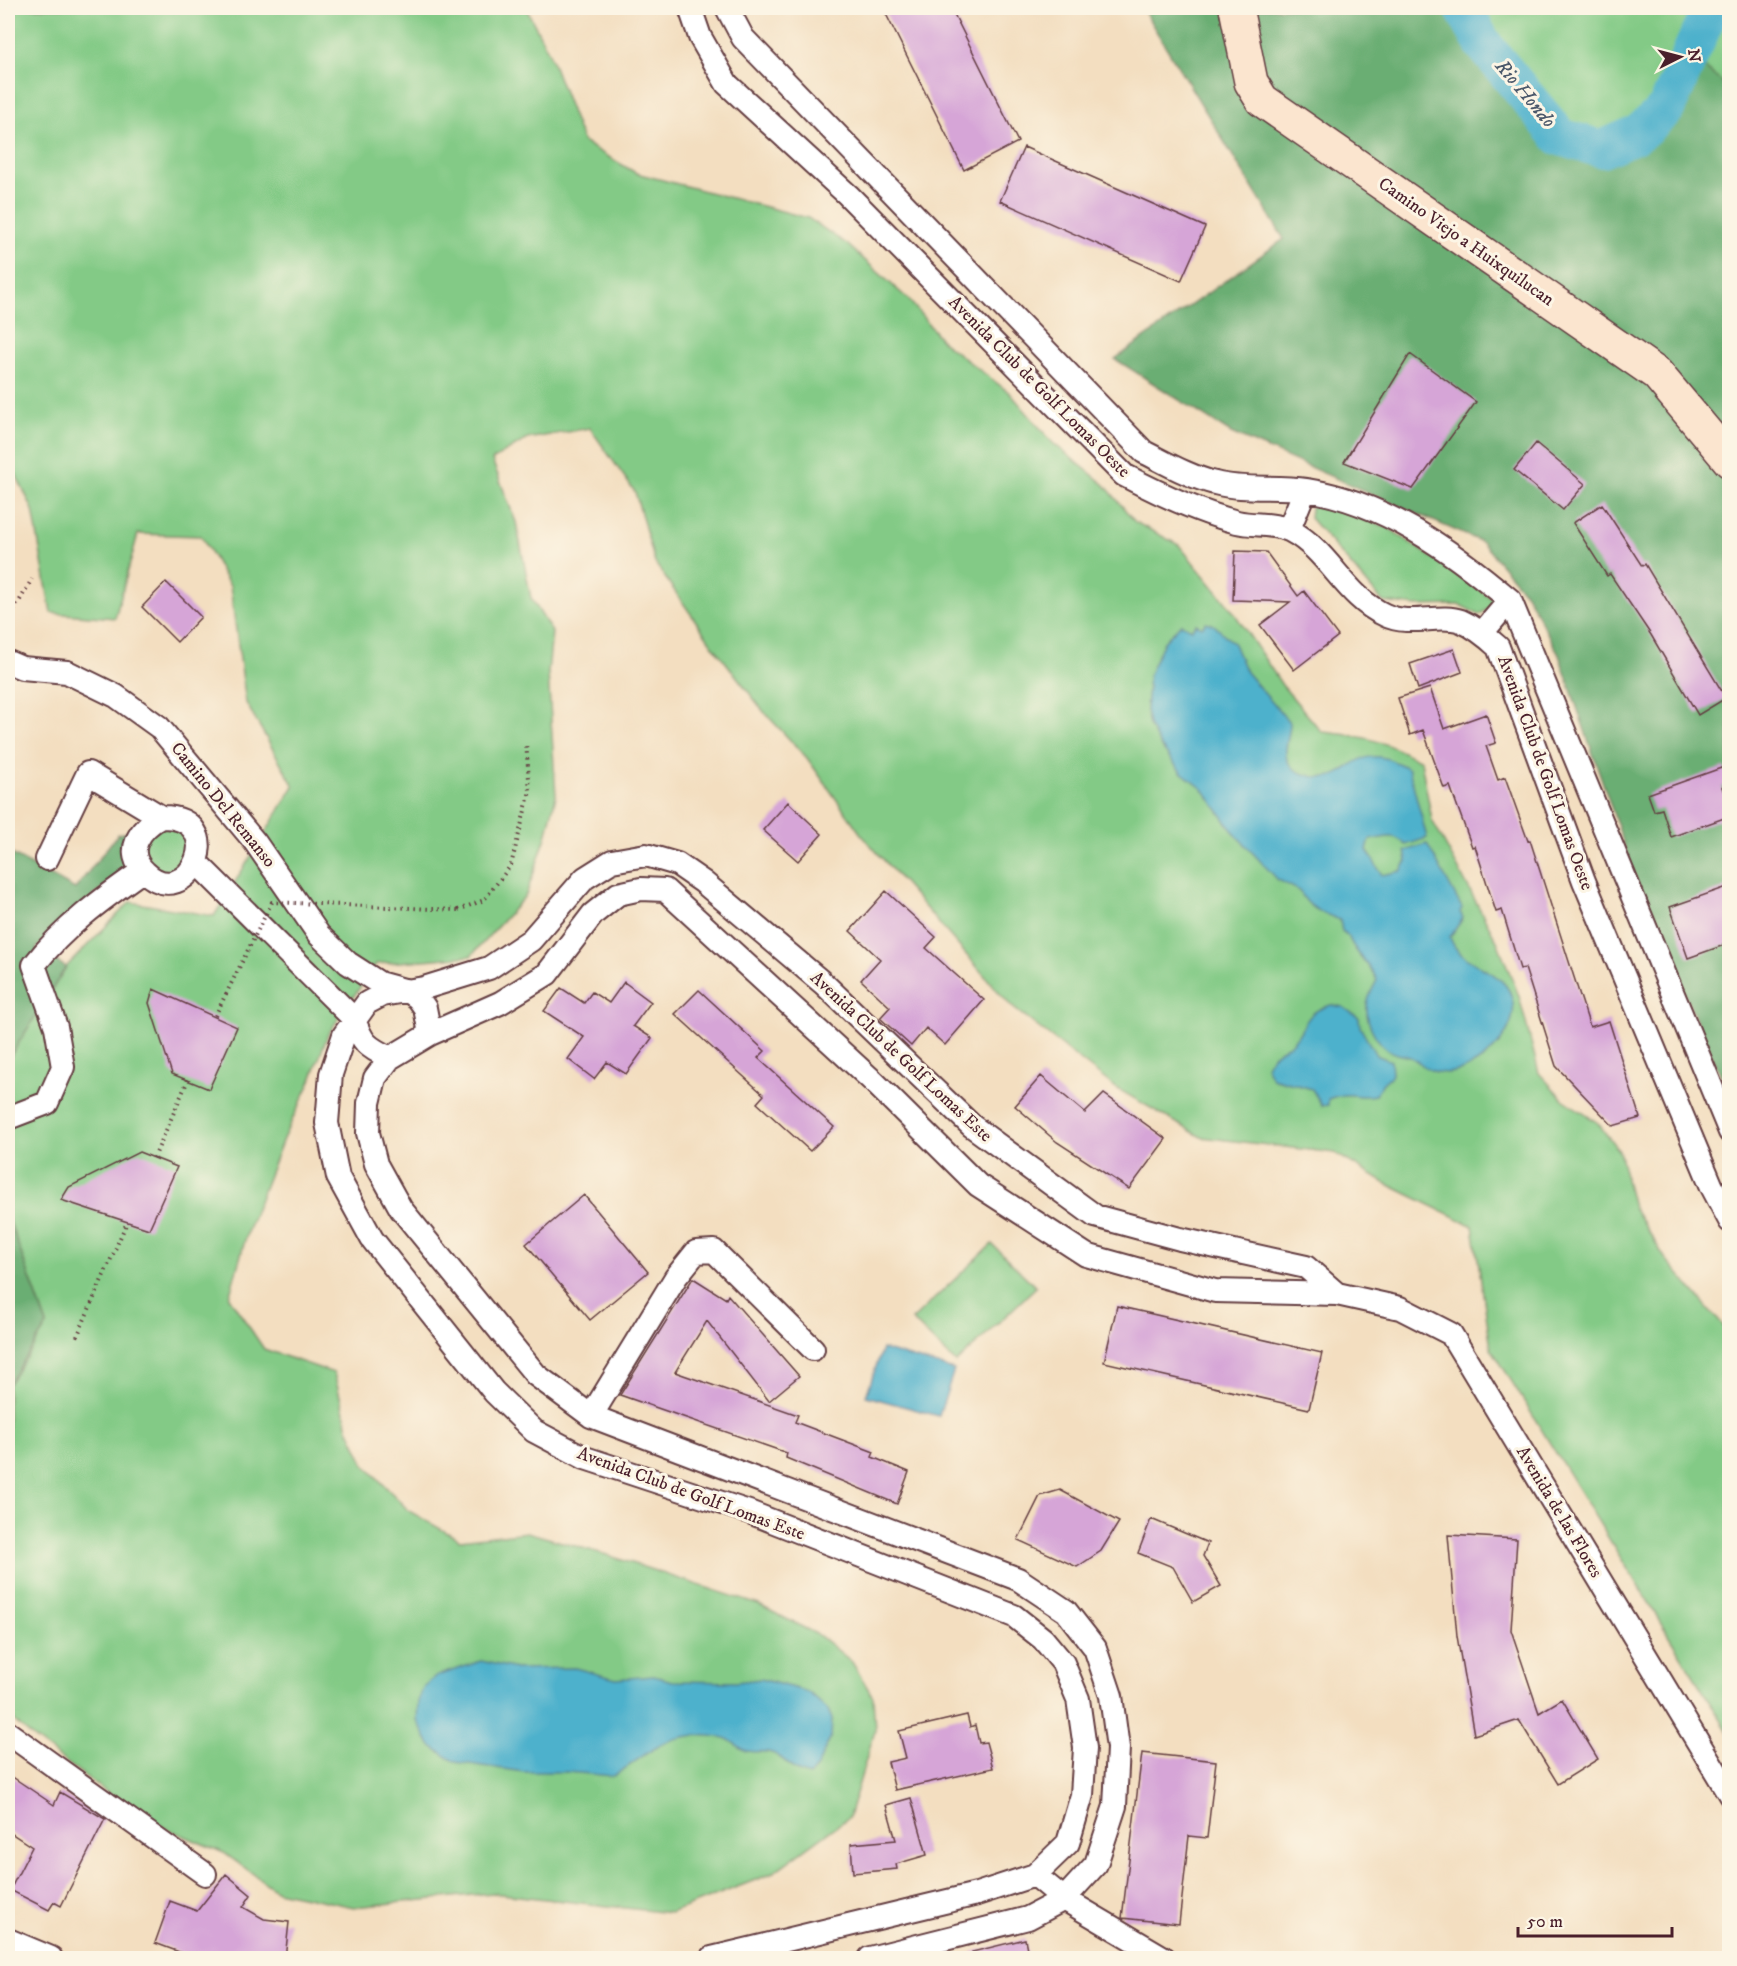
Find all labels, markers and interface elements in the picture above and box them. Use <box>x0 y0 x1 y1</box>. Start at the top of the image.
north arrow <box>1650 27 1710 87</box>
text: N <box>1683 48 1705 63</box>
water label: Rio Hondo <box>1489 54 1561 133</box>
street label: Camino Viejo a Huixquilucan <box>1374 173 1559 311</box>
street label: Avenida Club de Golf Lomas Oeste <box>944 292 1134 482</box>
street label: Avenida Club de Golf Lomas Oeste <box>1492 653 1598 893</box>
street label: Camino Del Remanso <box>166 738 280 872</box>
street label: Avenida Club de Golf Lomas Este <box>806 967 996 1147</box>
street label: Avenida de las Flores <box>1511 1442 1607 1582</box>
street label: Avenida Club de Golf Lomas Este <box>574 1443 808 1545</box>
scale bar <box>1518 1900 1672 1938</box>
text: 50 m <box>1527 1911 1563 1933</box>

